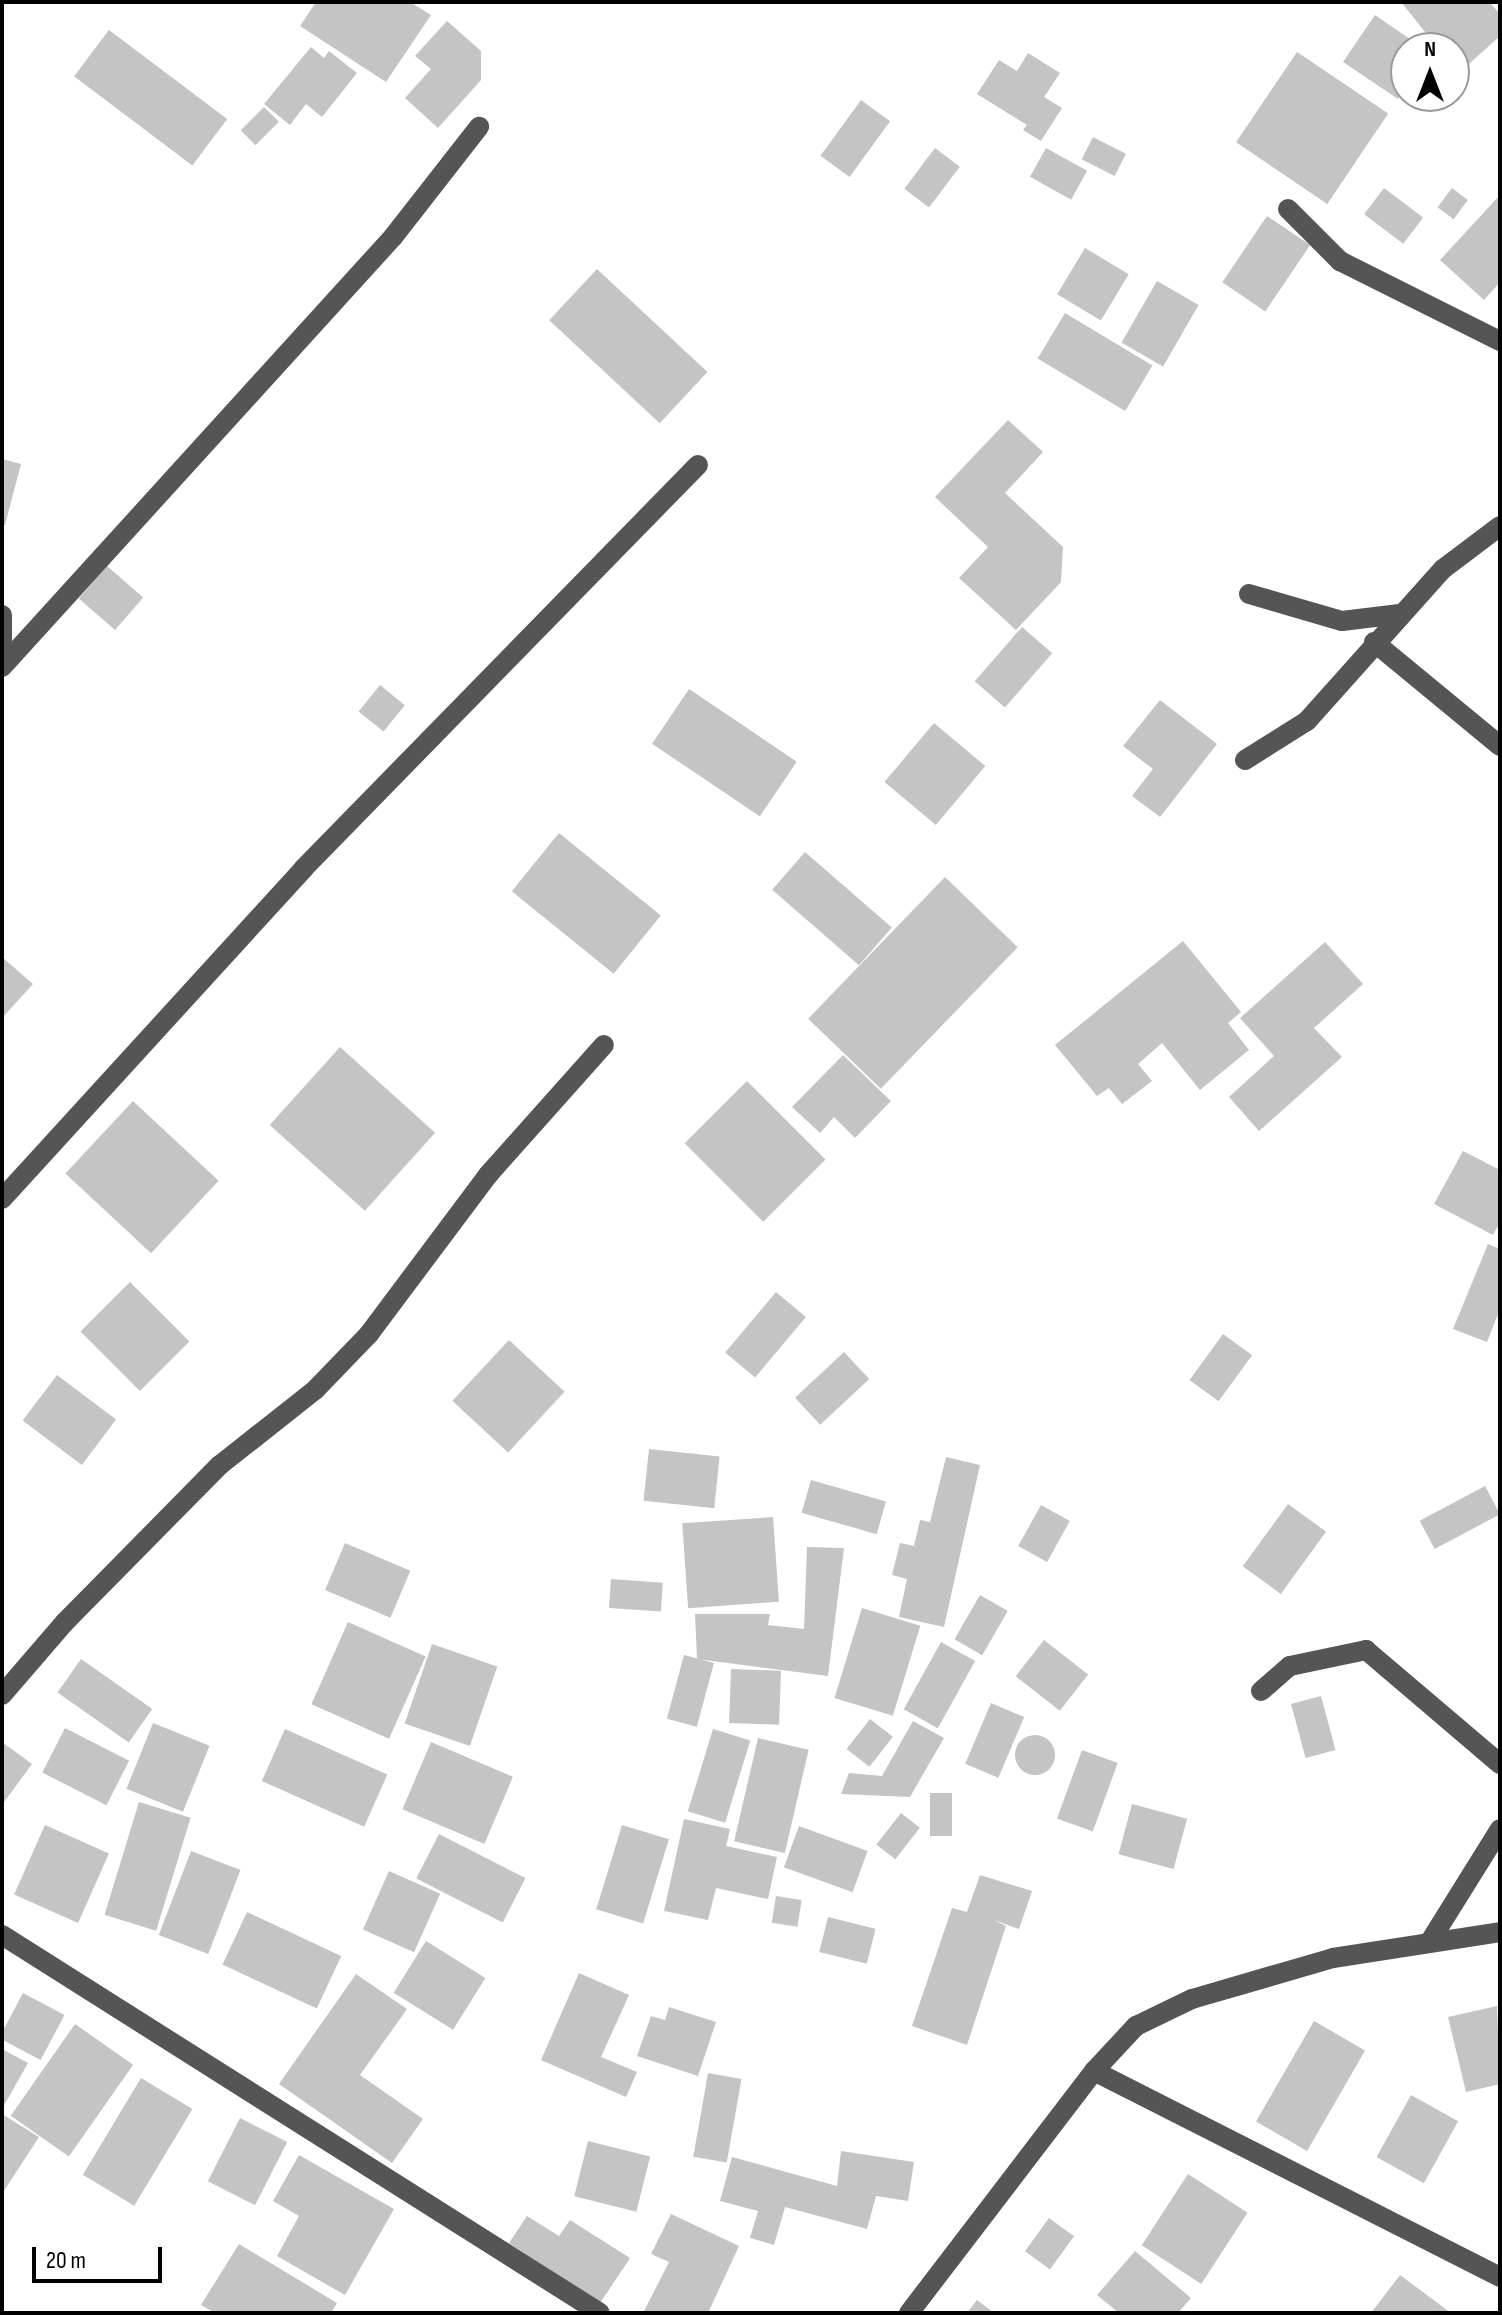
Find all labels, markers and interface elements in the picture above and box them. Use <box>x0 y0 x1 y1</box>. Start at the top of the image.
north arrow <box>1390 32 1470 112</box>
text: N <box>1424 36 1436 63</box>
scale bar <box>36 2231 166 2281</box>
text: 20 m <box>46 2246 86 2275</box>

